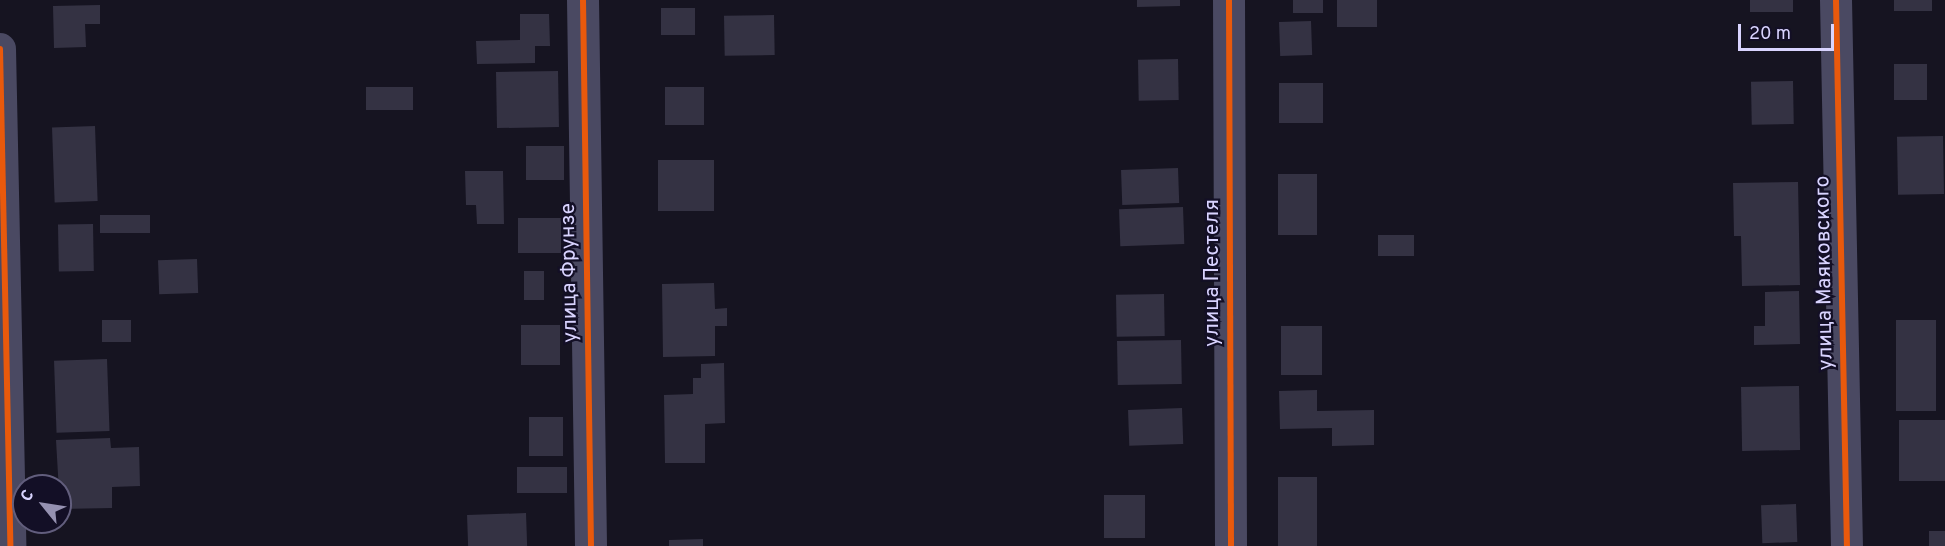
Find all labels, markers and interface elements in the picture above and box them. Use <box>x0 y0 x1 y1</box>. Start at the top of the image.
scale bar <box>1741 12 1837 50</box>
text: 20 m <box>1749 23 1791 46</box>
street label: улица Маяковского <box>1811 175 1839 371</box>
street label: улица Пестеля <box>1200 199 1226 347</box>
street label: улица Фрунзе <box>556 203 584 343</box>
north arrow <box>12 474 72 534</box>
text: С <box>17 487 39 505</box>

